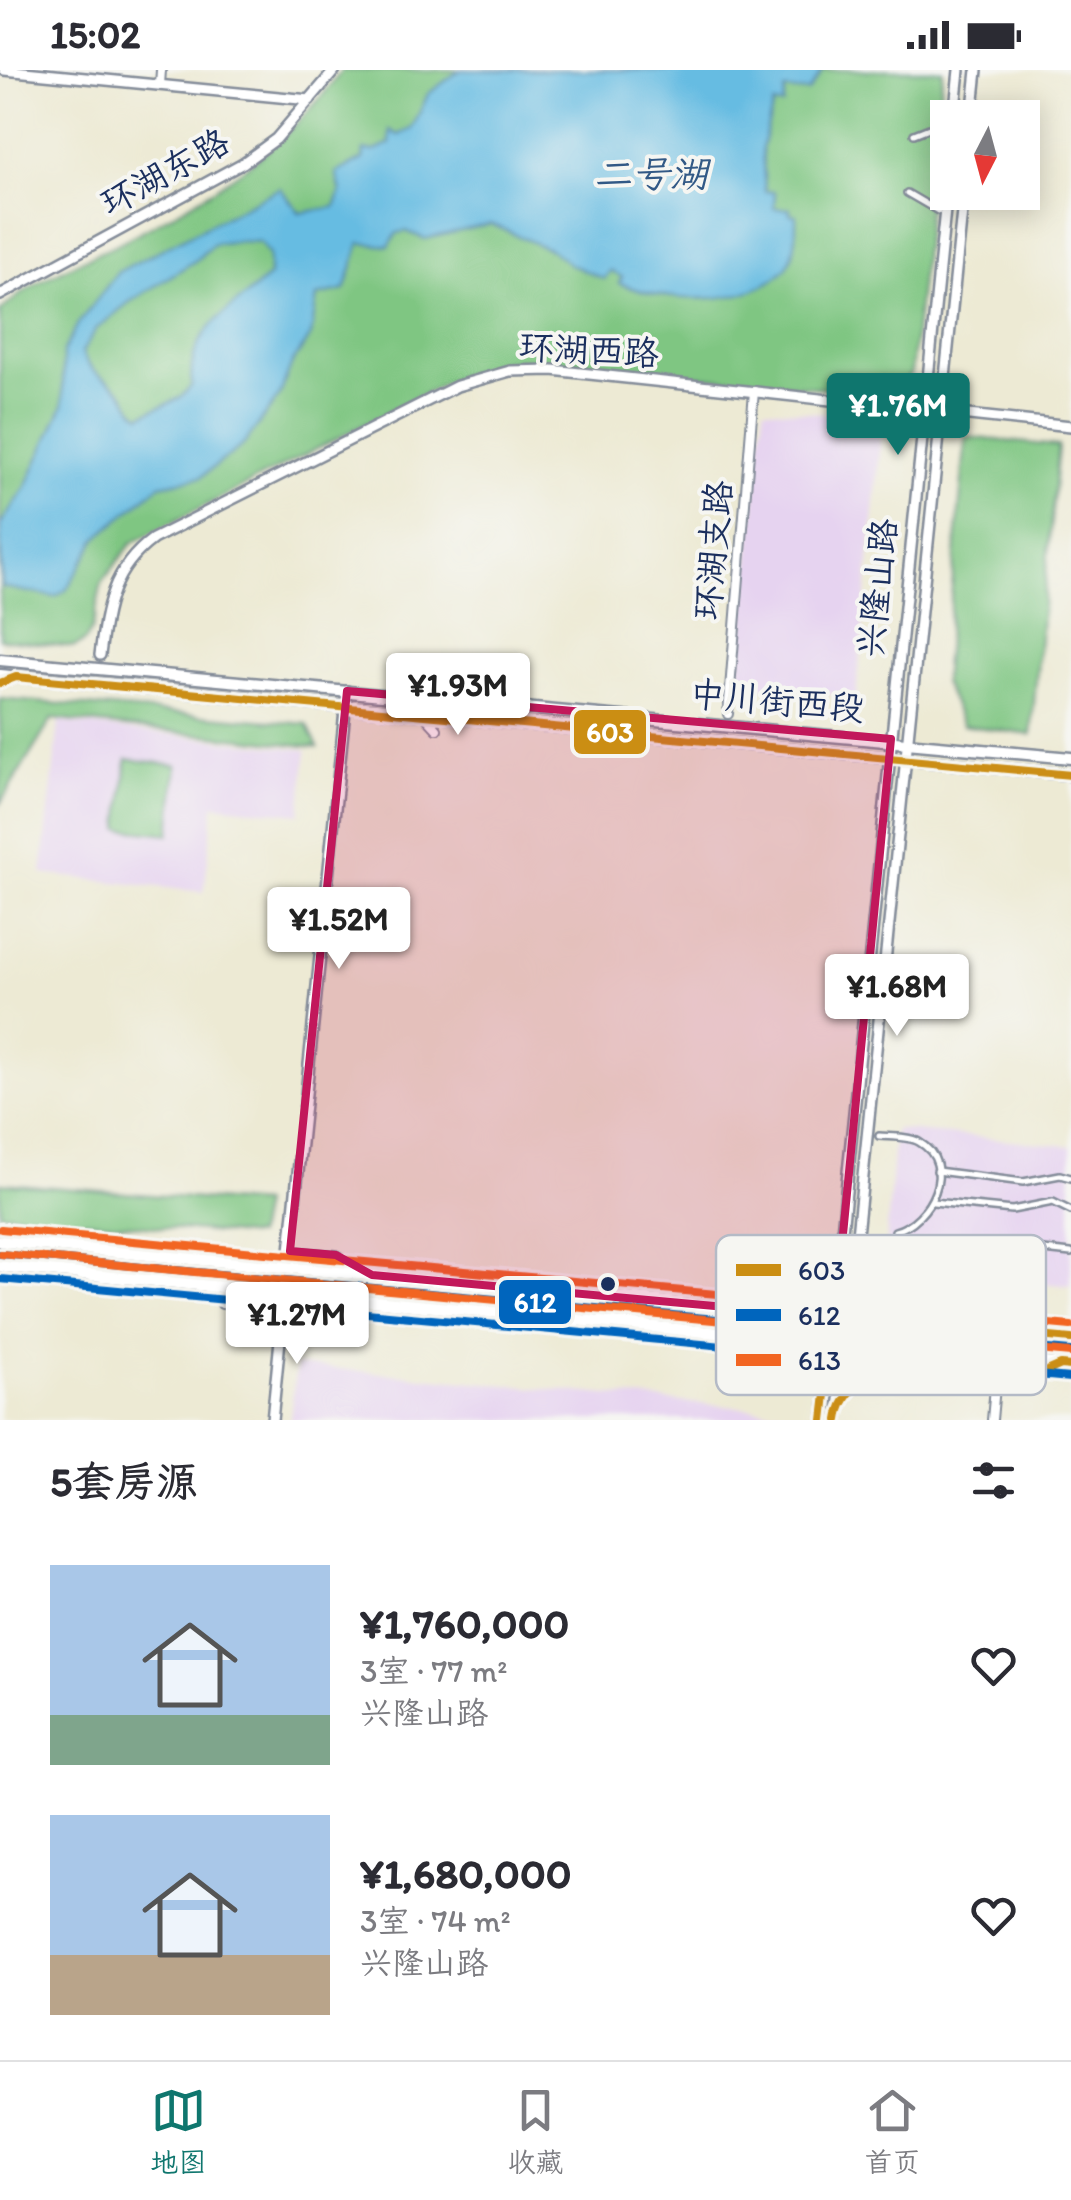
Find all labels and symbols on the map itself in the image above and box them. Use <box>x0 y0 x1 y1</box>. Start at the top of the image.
north arrow <box>930 100 1040 210</box>
street label: 环湖东路 <box>94 120 236 224</box>
water label: 二号湖 <box>594 151 712 197</box>
street label: 环湖西路 <box>518 325 660 375</box>
pin: ¥1.76M <box>817 373 979 458</box>
street label: 环湖支路 <box>686 478 740 622</box>
street label: 兴隆山路 <box>849 516 905 660</box>
pin: ¥1.93M <box>377 653 539 738</box>
street label: 中川街西段 <box>688 672 866 730</box>
line badge: 603 <box>572 708 648 756</box>
text: 603 <box>586 715 634 749</box>
pin: ¥1.52M <box>258 887 420 972</box>
pin: ¥1.68M <box>816 954 978 1039</box>
legend <box>716 1235 1046 1395</box>
text: 603 <box>798 1253 845 1287</box>
unlabelled marker <box>598 1274 618 1294</box>
line badge: 612 <box>497 1278 573 1326</box>
pin: ¥1.27M <box>216 1282 378 1367</box>
text: 612 <box>514 1285 557 1319</box>
text: 612 <box>798 1298 841 1332</box>
text: 613 <box>798 1343 841 1377</box>

